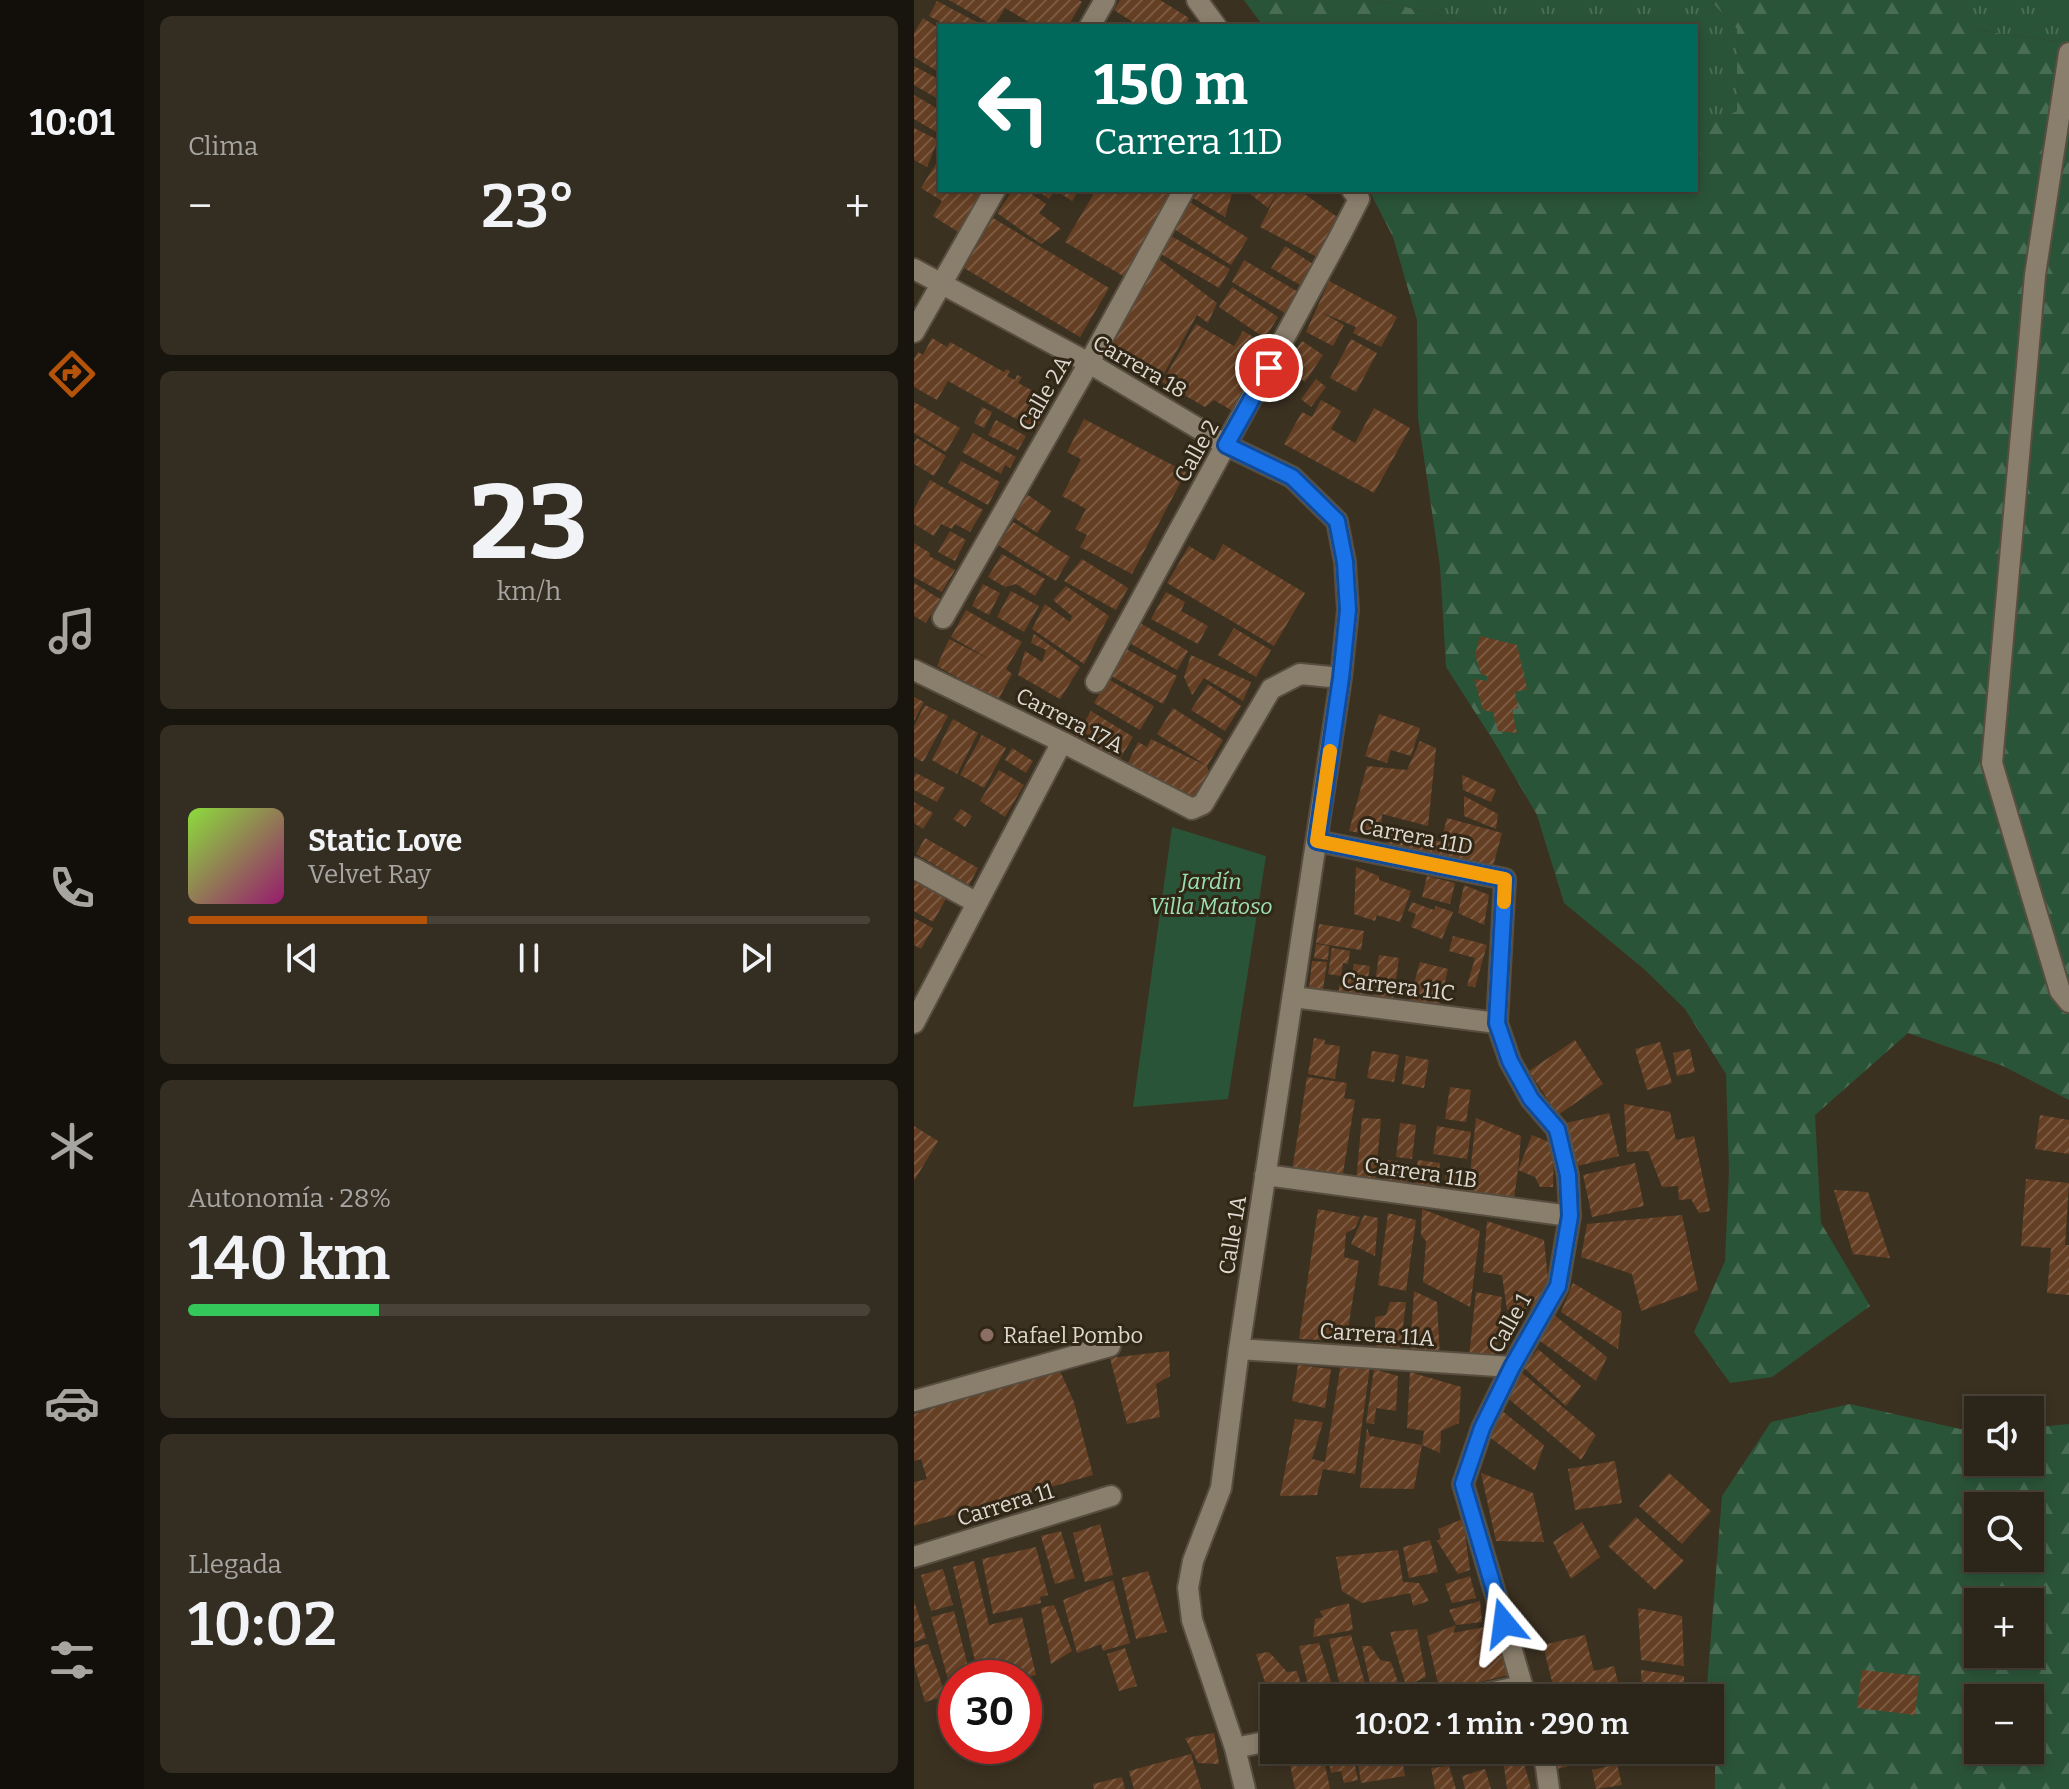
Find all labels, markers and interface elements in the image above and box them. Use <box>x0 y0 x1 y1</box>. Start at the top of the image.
text: 150 m <box>1094 52 1248 119</box>
icon: left <box>962 56 1066 160</box>
text: 10:01 <box>30 101 114 145</box>
text: Carrera 11D <box>1094 120 1283 164</box>
text: Clima <box>188 131 258 162</box>
text: 23° <box>481 171 576 243</box>
text: − <box>188 180 212 233</box>
text: + <box>845 180 870 233</box>
street label: Carrera 18 <box>1088 329 1192 404</box>
pin <box>1235 334 1303 402</box>
icon: directions <box>44 346 100 402</box>
icon: arrive <box>1247 346 1291 390</box>
street label: Calle 2A <box>1012 350 1077 436</box>
street label: Calle 2 <box>1168 415 1224 487</box>
text: 23 <box>470 461 588 586</box>
text: km/h <box>497 576 561 607</box>
icon: music <box>44 603 100 659</box>
street label: Carrera 17A <box>1011 682 1128 759</box>
street label: Carrera 11D <box>1357 812 1475 861</box>
text: Static Love <box>308 823 462 859</box>
text: Velvet Ray <box>308 859 431 890</box>
icon: phone <box>44 860 100 916</box>
park label: Jardín Villa Matoso <box>1149 868 1273 920</box>
icon: previous <box>280 936 324 980</box>
icon: pause <box>507 936 551 980</box>
icon: next <box>734 936 778 980</box>
street label: Carrera 11C <box>1340 966 1456 1007</box>
icon: climate <box>44 1118 100 1174</box>
street label: Carrera 11B <box>1363 1151 1479 1194</box>
text: Autonomía · 28% <box>188 1183 391 1214</box>
street label: Calle 1A <box>1213 1193 1252 1276</box>
text: 140 km <box>188 1223 390 1295</box>
street label: Calle 1 <box>1482 1289 1537 1358</box>
street label: Carrera 11A <box>1318 1317 1436 1352</box>
place label: Rafael Pombo <box>1003 1322 1143 1349</box>
marker: Rafael Pombo <box>978 1326 996 1344</box>
icon: car <box>44 1375 100 1431</box>
map controls <box>1964 1396 2044 1764</box>
button: sound <box>1964 1396 2044 1476</box>
street label: Carrera 11 <box>953 1477 1057 1532</box>
button: search <box>1964 1492 2044 1572</box>
text: Llegada <box>188 1549 282 1580</box>
position arrow <box>1462 1581 1546 1665</box>
button: + <box>1964 1588 2044 1668</box>
text: 10:02 <box>188 1589 337 1661</box>
icon: filters <box>44 1632 100 1688</box>
speed limit sign: 30 <box>938 1660 1042 1764</box>
button: − <box>1964 1684 2044 1764</box>
text: 10:02 · 1 min · 290 m <box>1355 1706 1629 1742</box>

